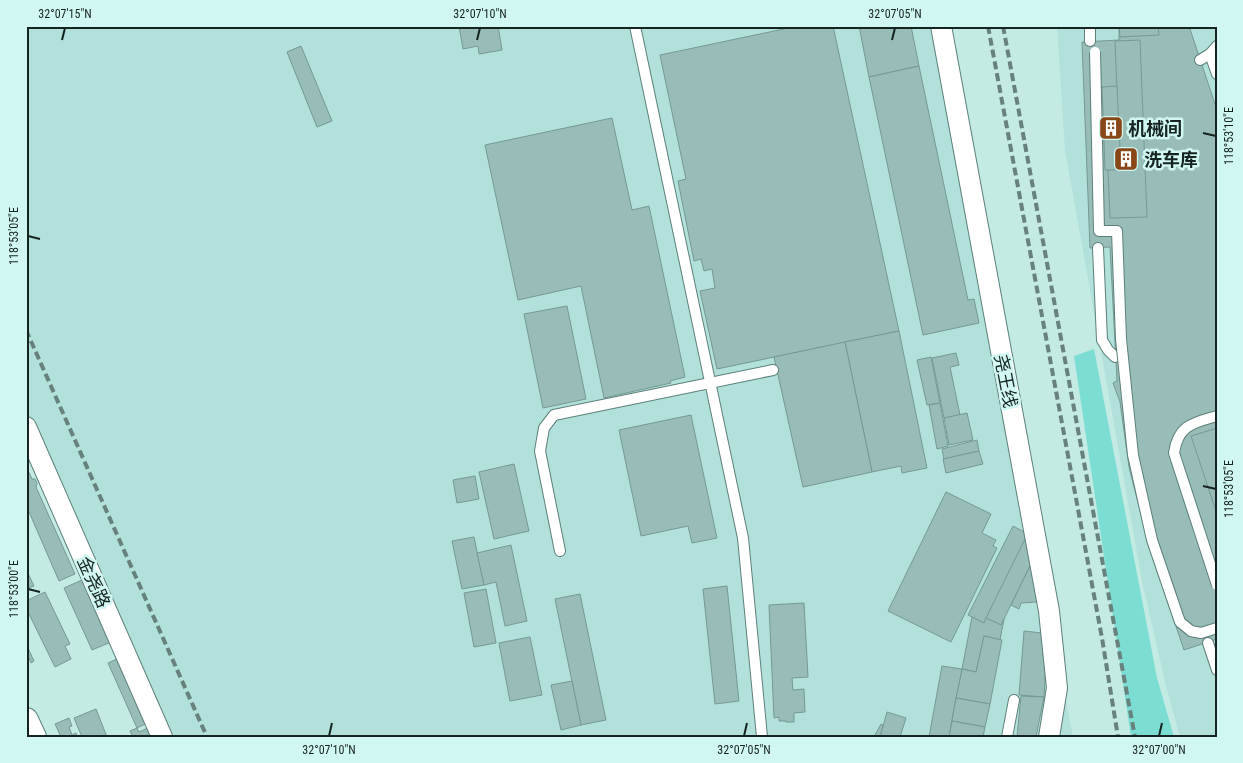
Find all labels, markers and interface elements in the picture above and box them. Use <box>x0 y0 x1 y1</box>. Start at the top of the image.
text: 32°07'15"N <box>38 7 92 21</box>
text: 32°07'10"N <box>453 7 507 21</box>
text: 32°07'05"N <box>868 7 922 21</box>
text: 118°53'10"E <box>1222 107 1236 165</box>
building icon: 机械间 <box>1098 115 1124 141</box>
place label: 机械间 <box>1128 118 1182 139</box>
building icon: 洗车库 <box>1113 146 1139 172</box>
place label: 洗车库 <box>1144 149 1198 170</box>
text: 118°53'05"E <box>7 207 21 265</box>
street label: 尧王线 <box>991 352 1021 410</box>
text: 118°53'05"E <box>1222 460 1236 518</box>
street label: 金尧路 <box>73 553 115 611</box>
text: 118°53'00"E <box>7 560 21 618</box>
text: 32°07'10"N <box>302 743 356 757</box>
text: 32°07'05"N <box>717 743 771 757</box>
text: 32°07'00"N <box>1132 743 1186 757</box>

